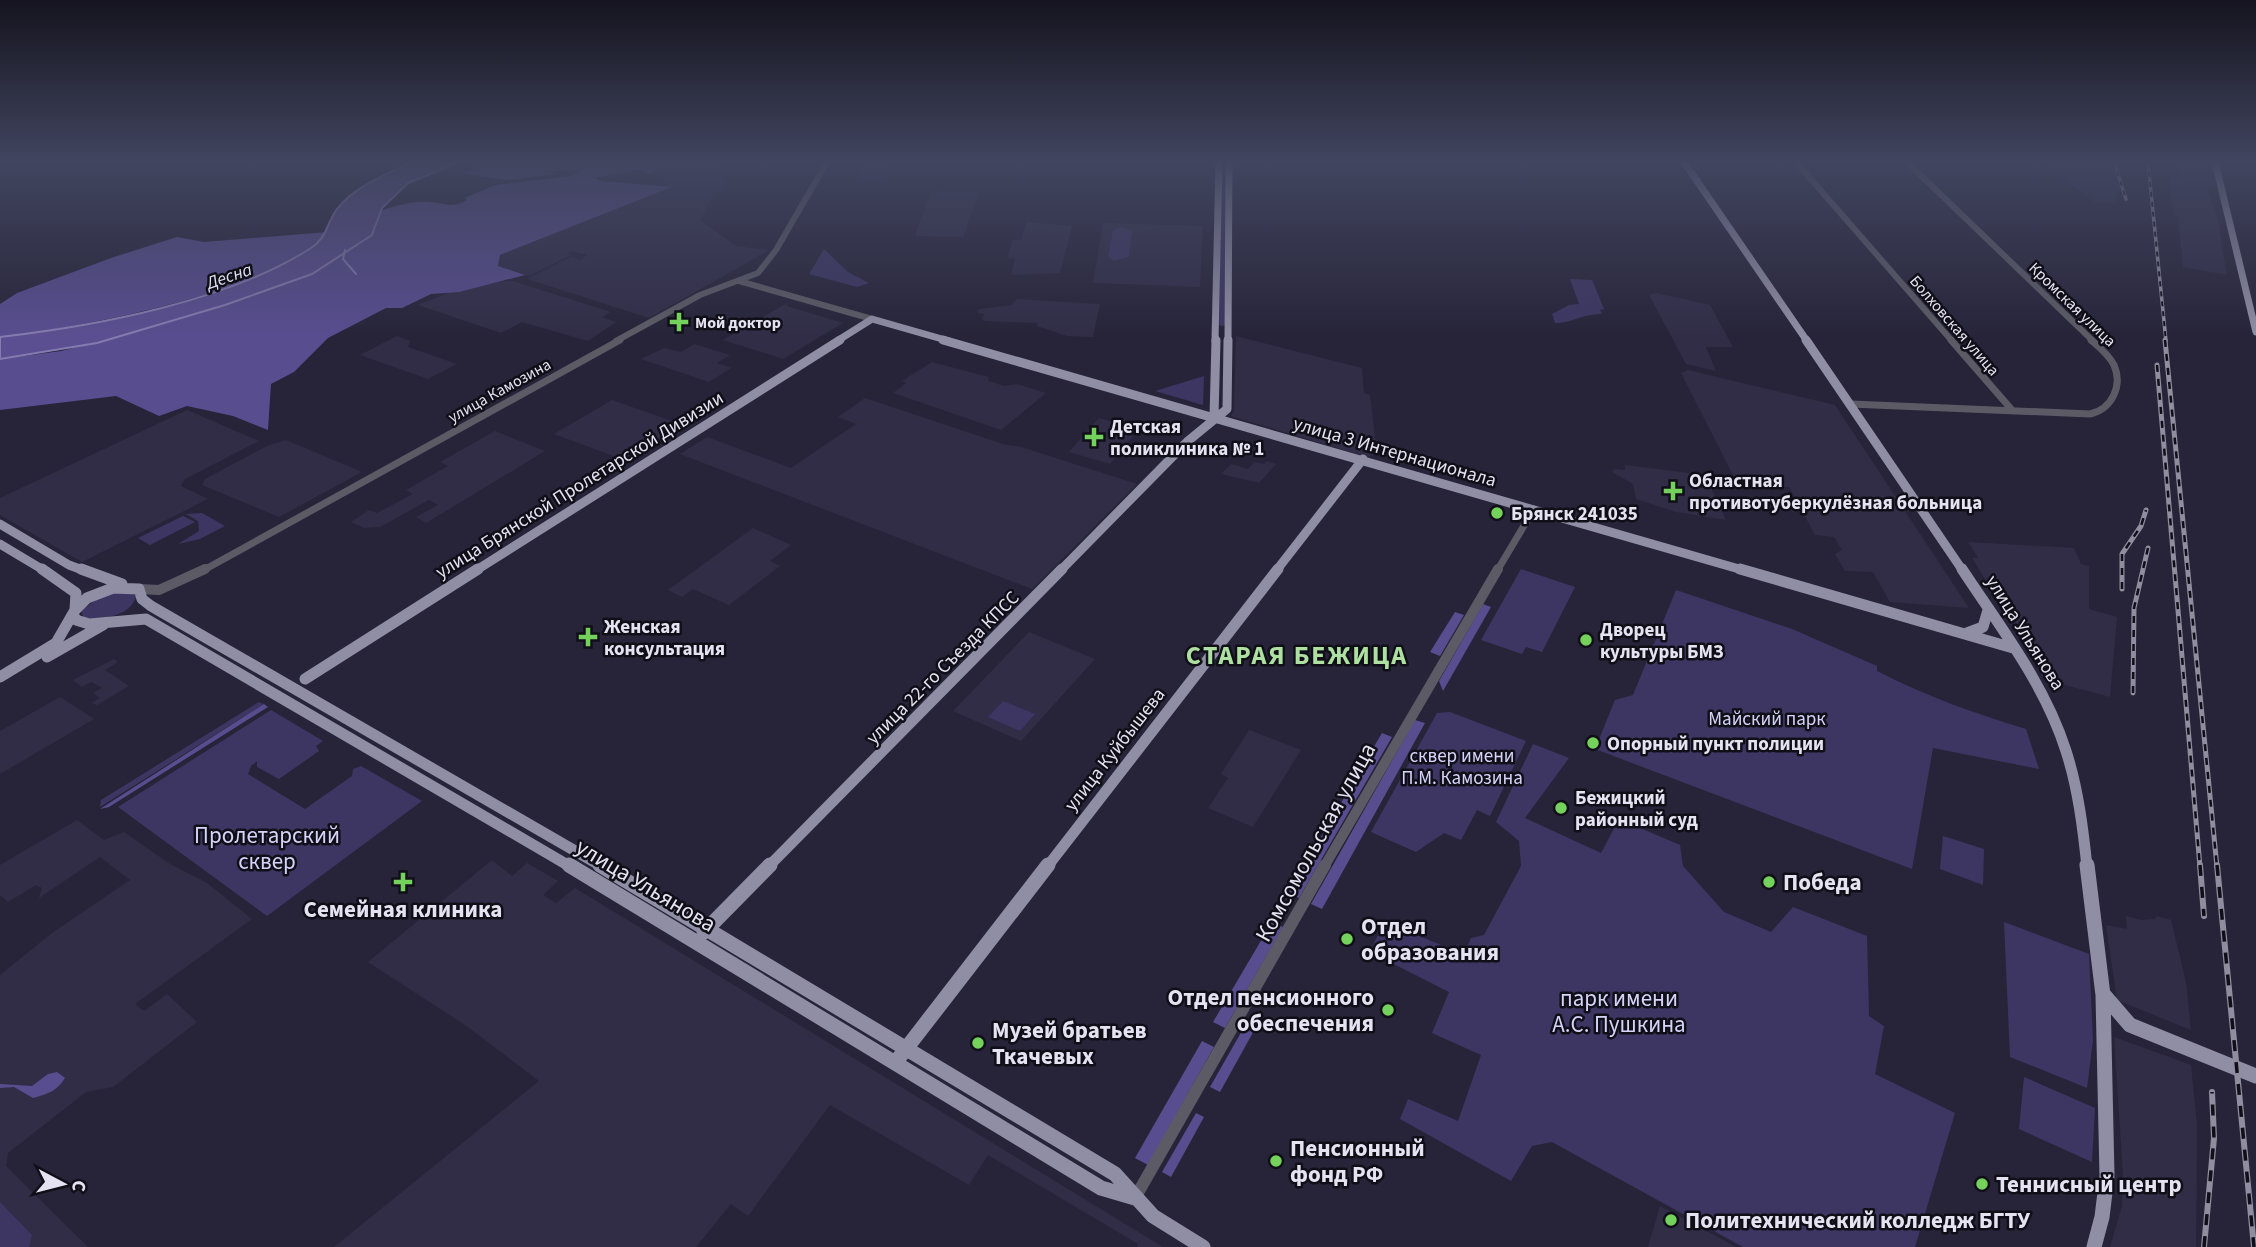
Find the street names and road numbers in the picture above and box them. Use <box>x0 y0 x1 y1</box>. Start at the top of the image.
street label: Кромская улица <box>2024 257 2121 352</box>
street label: Болховская улица <box>1904 271 2004 381</box>
street label: улица Камозина <box>444 354 555 428</box>
street label: улица Брянской Пролетарской Дивизии <box>431 385 729 586</box>
street label: улица 3 Интернационала <box>1290 410 1499 494</box>
street label: улица Ульянова <box>1979 570 2071 696</box>
street label: улица 22-го Съезда КПСС <box>860 585 1026 751</box>
street label: улица Куйбышева <box>1058 683 1172 817</box>
street label: Комсомольская улица <box>1247 737 1384 948</box>
street label: улица Ульянова <box>569 830 722 940</box>

